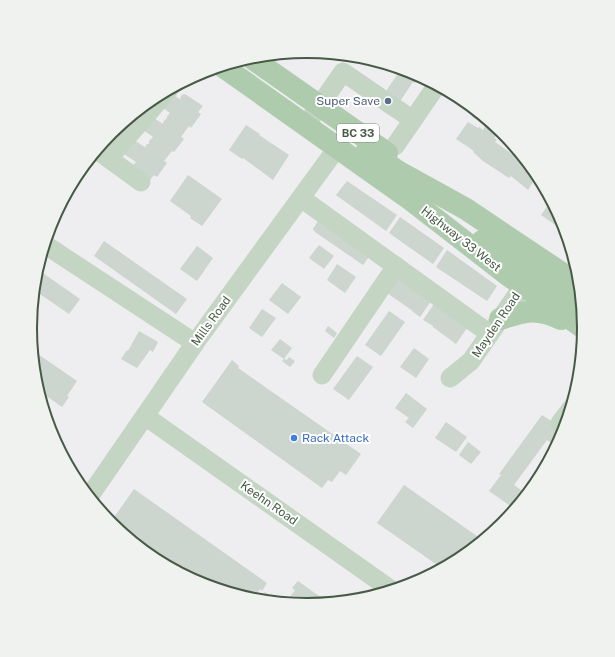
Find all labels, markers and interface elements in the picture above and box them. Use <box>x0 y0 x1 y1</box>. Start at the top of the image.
place label: Super Save <box>316 94 380 108</box>
marker: Super Save <box>383 96 393 106</box>
road number: BC 33 <box>337 124 379 142</box>
street label: Highway 33 West <box>418 204 504 275</box>
street label: Mayden Road <box>469 290 523 360</box>
street label: Mills Road <box>188 293 234 349</box>
place label: Rack Attack <box>302 431 369 445</box>
marker: Rack Attack <box>289 433 299 443</box>
street label: Keehn Road <box>238 478 300 528</box>

